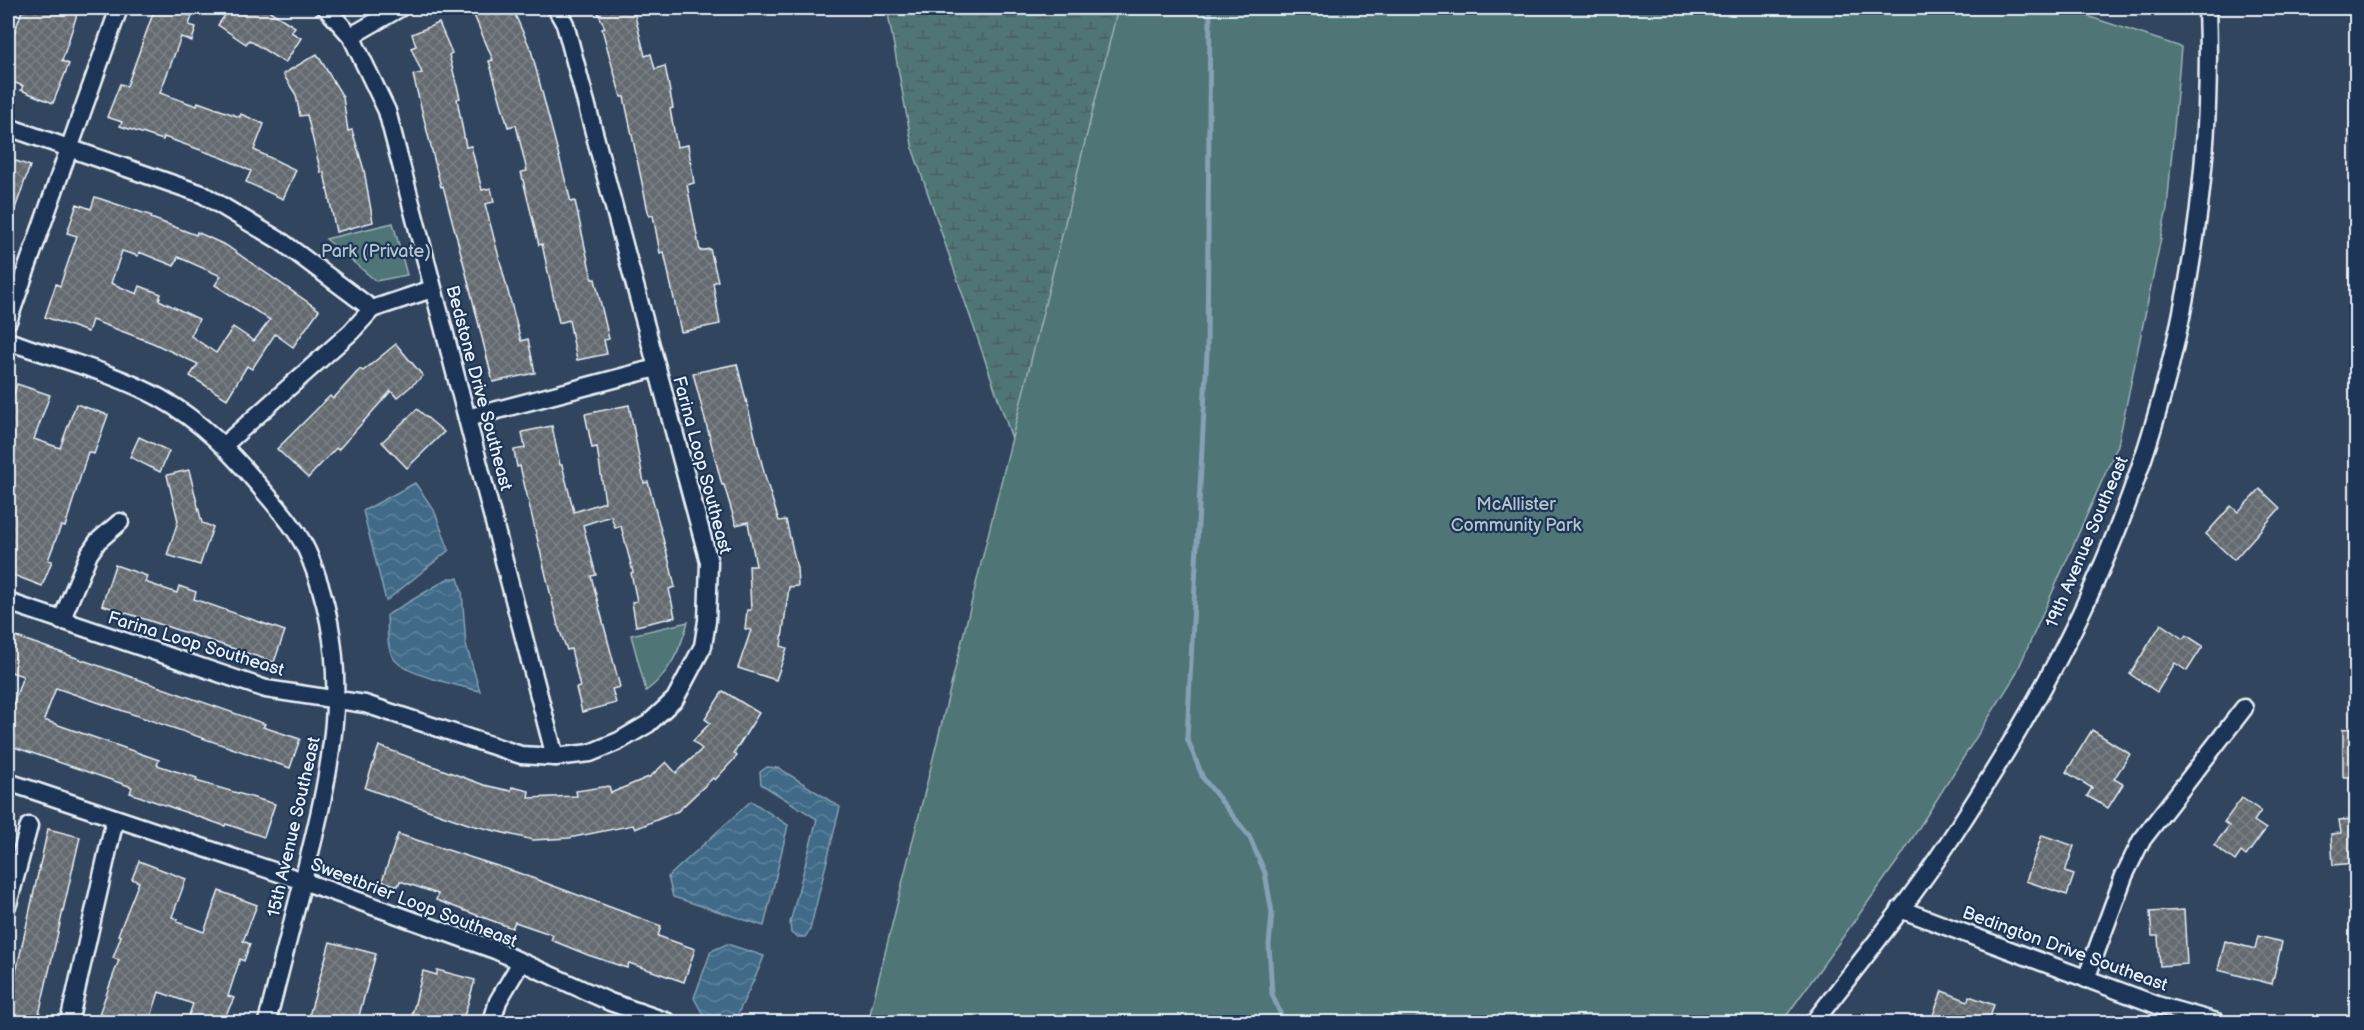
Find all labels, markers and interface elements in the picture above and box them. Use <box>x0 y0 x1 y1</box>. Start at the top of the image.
park label: Park (Private) <box>321 241 431 262</box>
street label: Bedstone Drive Southeast <box>441 283 517 493</box>
street label: Farina Loop Southeast <box>668 374 736 557</box>
street label: 19th Avenue Southeast <box>2041 453 2133 631</box>
park label: McAllister Community Park <box>1451 494 1581 536</box>
street label: Farina Loop Southeast <box>105 607 287 681</box>
street label: 15th Avenue Southeast <box>263 734 325 919</box>
street label: Sweetbrier Loop Southeast <box>308 854 521 952</box>
street label: Bedington Drive Southeast <box>1960 902 2171 996</box>

